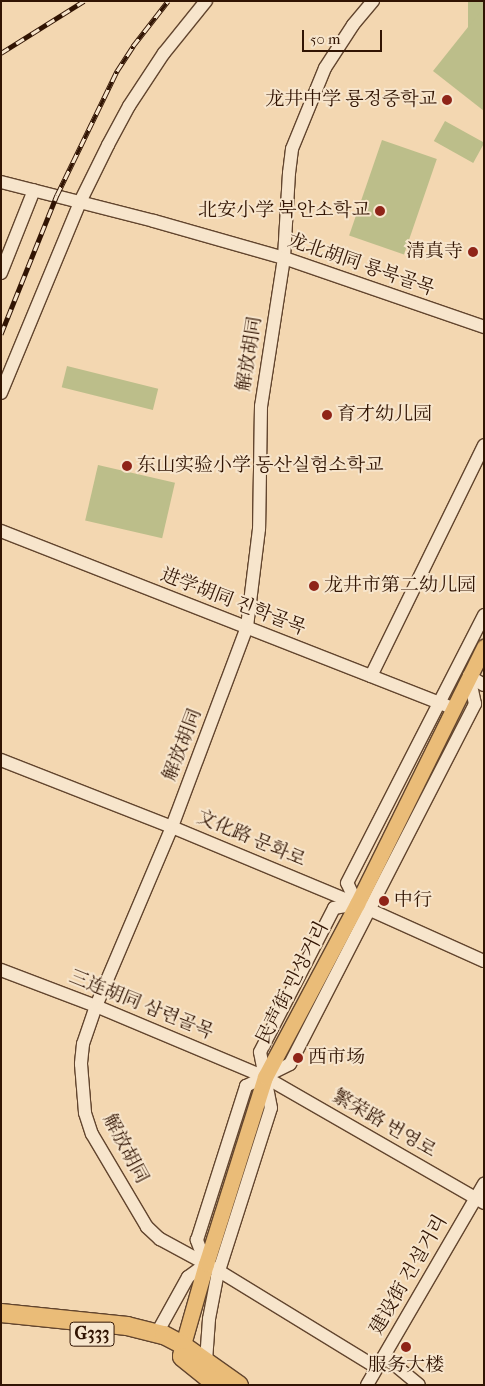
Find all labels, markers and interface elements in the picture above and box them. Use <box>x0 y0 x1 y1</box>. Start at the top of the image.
scale bar <box>305 20 385 52</box>
text: 50 m <box>310 30 340 48</box>
place label: 龙井中学 룡정중학교 <box>265 89 437 111</box>
marker: 龙井中学 룡정중학교 <box>441 94 453 106</box>
place label: 北安小学 북안소학교 <box>198 200 370 222</box>
marker: 北安小学 북안소학교 <box>374 205 386 217</box>
street label: 龙北胡同 룡북골목 <box>285 229 437 301</box>
place label: 清真寺 <box>406 241 463 263</box>
marker: 清真寺 <box>467 246 479 258</box>
street label: 解放胡同 <box>233 315 267 393</box>
place label: 育才幼儿园 <box>337 404 432 426</box>
marker: 育才幼儿园 <box>321 409 333 421</box>
place label: 东山实验小学 동산실험소학교 <box>137 455 384 477</box>
marker: 东山实验小学 동산실험소학교 <box>121 460 133 472</box>
street label: 进学胡同 진학골목 <box>157 564 309 640</box>
place label: 龙井市第二幼儿园 <box>324 575 476 597</box>
marker: 龙井市第二幼儿园 <box>308 580 320 592</box>
street label: 解放胡同 <box>159 705 207 785</box>
street label: 文化路 문화로 <box>193 806 309 872</box>
place label: 中行 <box>394 890 432 912</box>
marker: 中行 <box>378 895 390 907</box>
street label: 民声街 민성거리 <box>252 918 334 1048</box>
street label: 三连胡同 삼련골목 <box>66 966 216 1044</box>
place label: 西市场 <box>308 1047 365 1069</box>
marker: 西市场 <box>292 1052 304 1064</box>
street label: 繁荣路 번영로 <box>328 1085 440 1163</box>
street label: 解放胡同 <box>97 1110 153 1188</box>
street label: 建设街 건설거리 <box>366 1211 452 1339</box>
road number: G333 <box>70 1318 114 1350</box>
marker: 服务大楼 <box>400 1341 412 1353</box>
place label: 服务大楼 <box>368 1355 444 1377</box>

